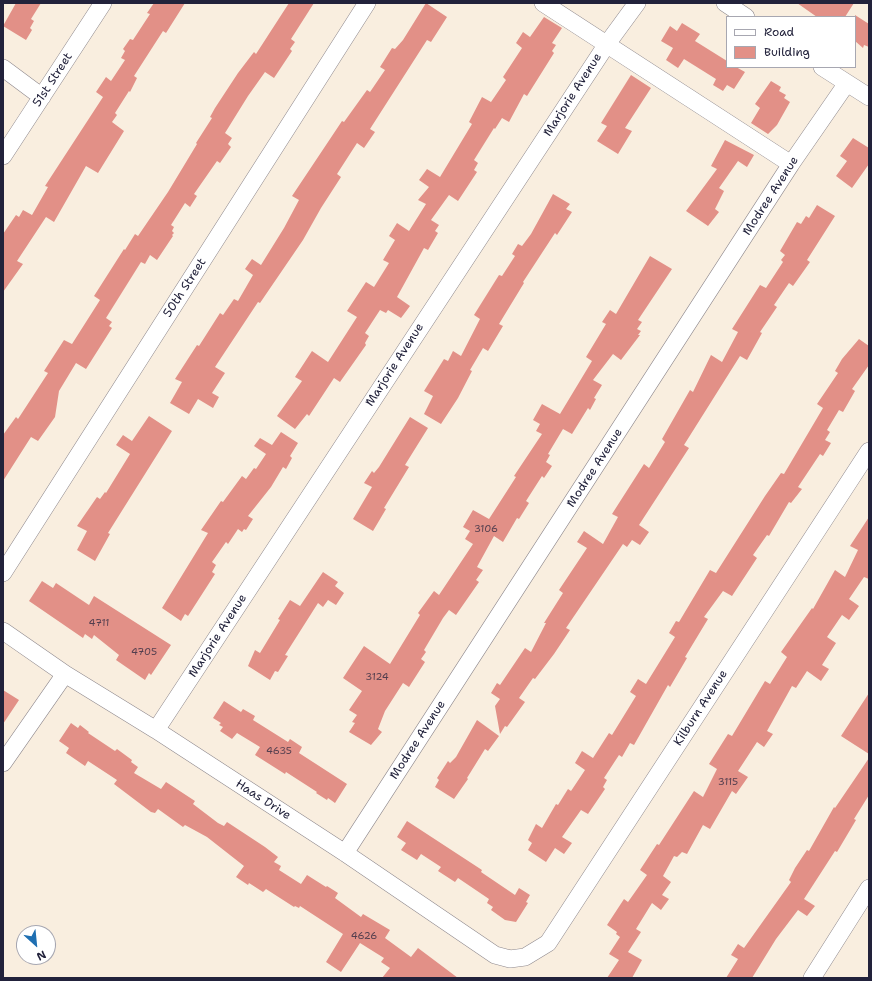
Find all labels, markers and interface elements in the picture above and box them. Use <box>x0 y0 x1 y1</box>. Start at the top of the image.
legend <box>726 16 856 68</box>
text: Road <box>764 24 794 40</box>
text: Building <box>764 44 810 60</box>
street label: 51st Street <box>30 50 76 110</box>
street label: Marjorie Avenue <box>541 51 605 139</box>
street label: Modree Avenue <box>740 154 802 238</box>
street label: 50th Street <box>161 256 209 320</box>
street label: Marjorie Avenue <box>363 321 427 409</box>
street label: Modree Avenue <box>564 426 626 510</box>
house number: 3106 <box>474 523 498 535</box>
street label: Marjorie Avenue <box>186 592 250 680</box>
house number: 4711 <box>89 617 109 629</box>
house number: 4705 <box>131 646 157 658</box>
street label: Kilburn Avenue <box>671 667 731 749</box>
house number: 3124 <box>365 671 389 683</box>
street label: Modree Avenue <box>387 698 449 782</box>
house number: 4635 <box>266 745 292 757</box>
house number: 3115 <box>718 776 738 788</box>
street label: Haas Drive <box>233 777 293 823</box>
north arrow <box>16 925 56 965</box>
house number: 4626 <box>351 930 377 942</box>
text: N <box>34 947 49 964</box>

